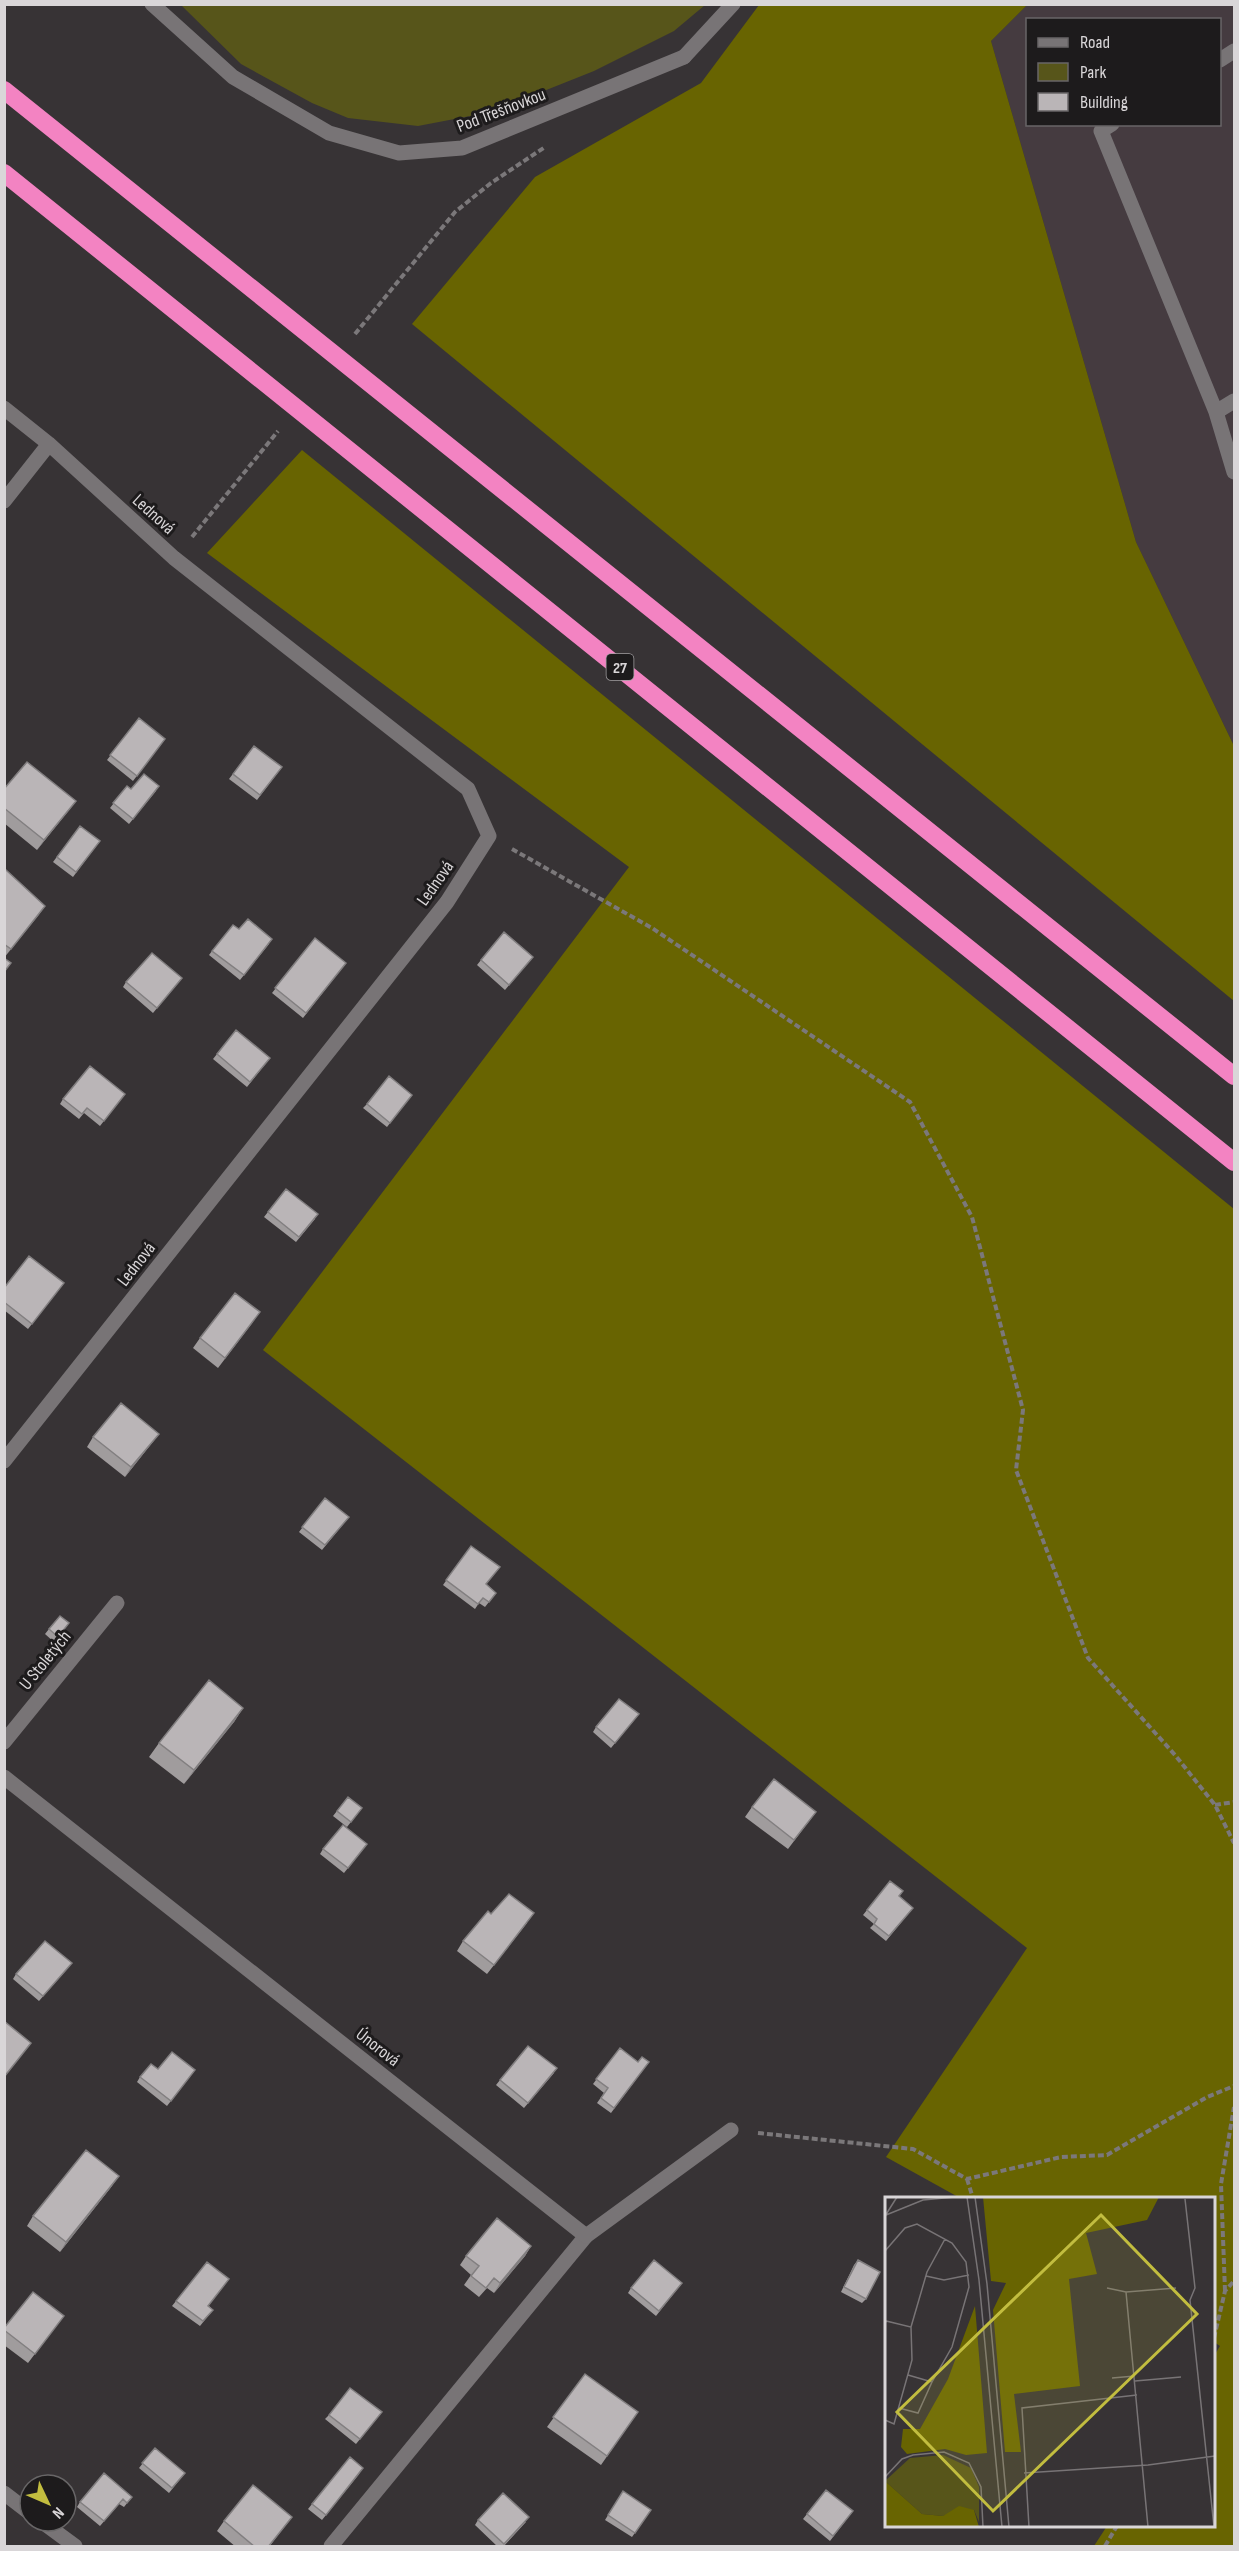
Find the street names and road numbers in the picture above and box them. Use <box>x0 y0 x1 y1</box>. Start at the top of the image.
street label: Pod Třešňovkou <box>454 84 549 137</box>
street label: Lednová <box>128 490 179 539</box>
road number: 27 <box>606 654 634 680</box>
street label: Lednová <box>413 857 458 910</box>
street label: Lednová <box>113 1238 160 1290</box>
street label: U Stoletých <box>15 1626 76 1694</box>
street label: Únorová <box>352 2024 404 2071</box>

